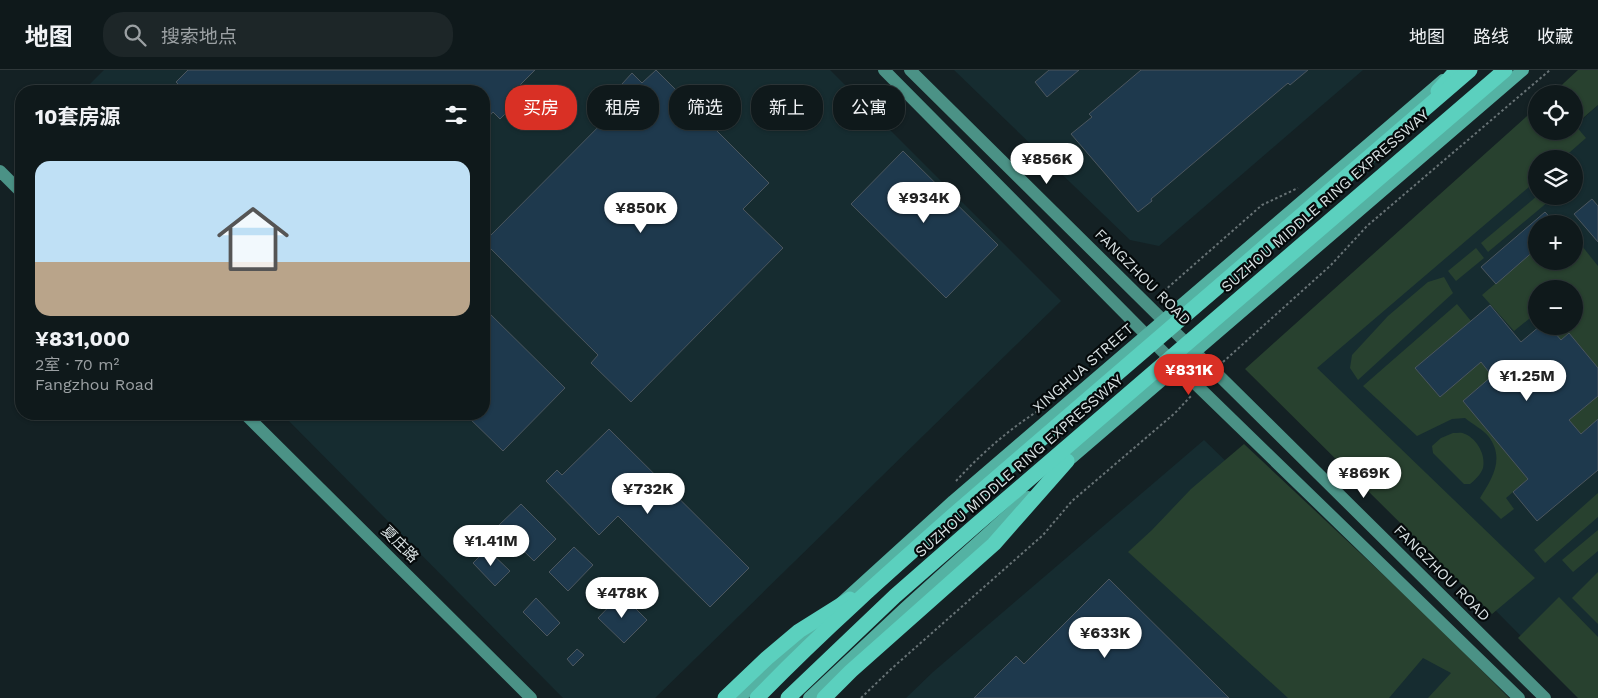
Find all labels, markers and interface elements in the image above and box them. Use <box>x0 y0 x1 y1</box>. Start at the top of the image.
search box <box>103 12 453 57</box>
icon: search <box>121 21 149 49</box>
text: 地图 <box>25 23 73 51</box>
text: 搜索地点 <box>161 25 237 48</box>
text: 地图 <box>1409 26 1445 47</box>
text: 路线 <box>1473 26 1509 47</box>
text: 收藏 <box>1537 26 1573 47</box>
chip: 买房 <box>505 85 577 130</box>
chip: 租房 <box>587 85 659 130</box>
chip: 筛选 <box>669 85 741 130</box>
chip: 新上 <box>751 85 823 130</box>
chip: 公寓 <box>833 85 905 130</box>
map controls <box>1528 85 1583 335</box>
button: locate <box>1528 85 1583 140</box>
icon: filters <box>442 101 470 129</box>
text: 10套房源 <box>35 104 121 129</box>
street label: SUZHOU MIDDLE RING EXPRESSWAY <box>1217 106 1433 296</box>
pin: ¥856K <box>1012 142 1082 185</box>
text: ¥856K <box>1022 149 1072 168</box>
button: layers <box>1528 150 1583 205</box>
pin: ¥934K <box>889 182 959 224</box>
text: ¥934K <box>898 188 950 207</box>
pin: ¥850K <box>606 191 676 234</box>
icon: home <box>208 194 298 284</box>
text: ¥850K <box>615 198 667 217</box>
button: + <box>1528 215 1583 270</box>
street label: FANGZHOU ROAD <box>1091 225 1195 329</box>
button: − <box>1528 280 1583 335</box>
street label: XINGHUA STREET <box>1029 319 1137 417</box>
text: ¥831,000 <box>35 326 130 351</box>
pin: ¥831K <box>1154 354 1224 396</box>
text: 2室 · 70 m² <box>35 355 119 374</box>
text: ¥831K <box>1165 360 1213 379</box>
pin: ¥1.25M <box>1486 360 1568 402</box>
text: ¥1.25M <box>1499 366 1555 385</box>
street label: SUZHOU MIDDLE RING EXPRESSWAY <box>911 371 1127 561</box>
text: Fangzhou Road <box>35 375 154 394</box>
pin: ¥869K <box>1329 456 1399 499</box>
text: ¥869K <box>1338 463 1390 482</box>
pin: ¥732K <box>613 472 683 515</box>
text: ¥732K <box>623 479 673 498</box>
street label: FANGZHOU ROAD <box>1390 521 1494 625</box>
street label: 夏庄路 <box>378 522 422 566</box>
pin: ¥1.41M <box>450 524 532 567</box>
text: ¥1.41M <box>464 531 518 550</box>
pin: ¥478K <box>587 576 657 619</box>
text: ¥478K <box>597 583 647 602</box>
pin: ¥633K <box>1070 616 1140 659</box>
text: ¥633K <box>1080 623 1130 642</box>

